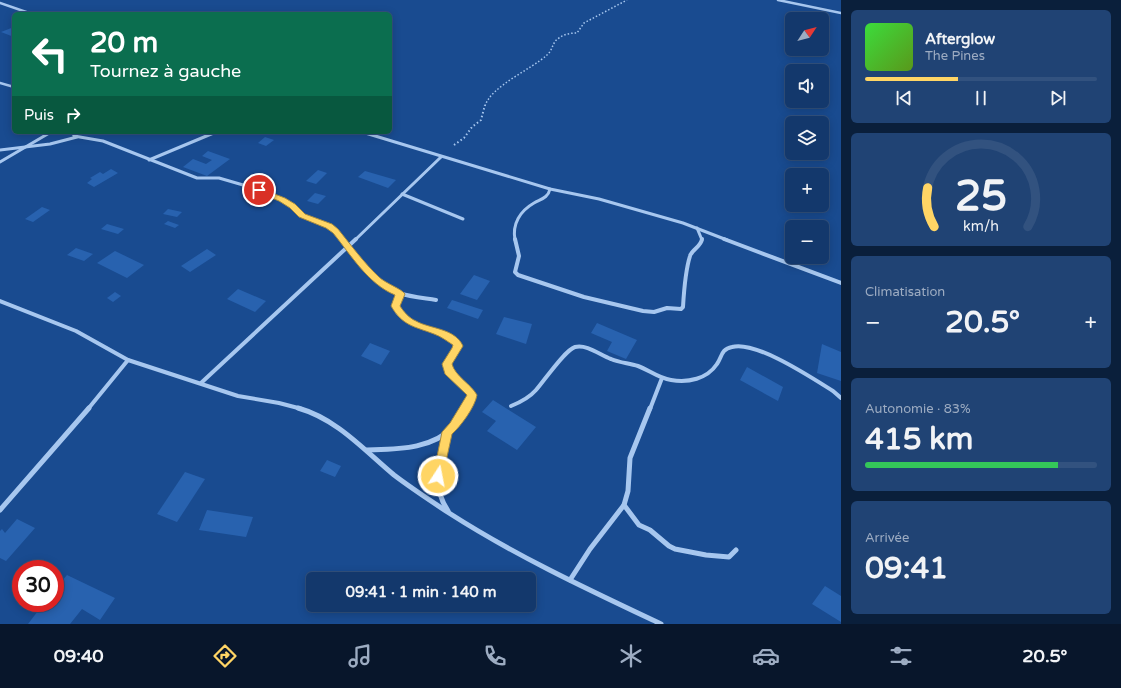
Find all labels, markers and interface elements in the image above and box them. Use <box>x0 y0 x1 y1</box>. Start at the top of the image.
north arrow <box>785 12 829 56</box>
map controls <box>785 12 829 264</box>
text: 20 m <box>90 26 158 60</box>
icon: left <box>24 28 76 80</box>
text: Afterglow <box>925 30 995 48</box>
text: The Pines <box>925 48 985 64</box>
text: Tournez à gauche <box>90 60 241 82</box>
button: sound <box>785 64 829 108</box>
icon: previous <box>893 87 915 109</box>
icon: pause <box>970 87 992 109</box>
icon: next <box>1047 87 1069 109</box>
icon: right <box>62 104 84 126</box>
text: Puis <box>24 106 54 124</box>
button: layers <box>785 116 829 160</box>
button: + <box>785 168 829 212</box>
text: 25 <box>955 172 1007 222</box>
pin <box>242 173 276 207</box>
icon: arrive <box>248 179 270 201</box>
text: km/h <box>963 218 999 235</box>
button: − <box>785 220 829 264</box>
text: Climatisation <box>865 284 945 300</box>
text: 20.5° <box>945 304 1020 341</box>
text: − <box>865 310 881 336</box>
text: + <box>1085 310 1097 336</box>
text: Autonomie · 83% <box>865 401 971 417</box>
text: 415 km <box>865 421 973 458</box>
position arrow <box>417 455 459 497</box>
text: Arrivée <box>865 530 909 546</box>
text: 09:41 <box>865 550 948 587</box>
speed limit sign: 30 <box>12 560 64 612</box>
text: 09:41 · 1 min · 140 m <box>346 583 496 601</box>
icon: directions <box>211 642 239 670</box>
icon: music <box>346 642 374 670</box>
icon: phone <box>481 642 509 670</box>
icon: climate <box>617 642 645 670</box>
icon: car <box>752 642 780 670</box>
icon: filters <box>887 642 915 670</box>
text: 09:40 <box>54 645 104 667</box>
text: 20.5° <box>1022 645 1067 667</box>

